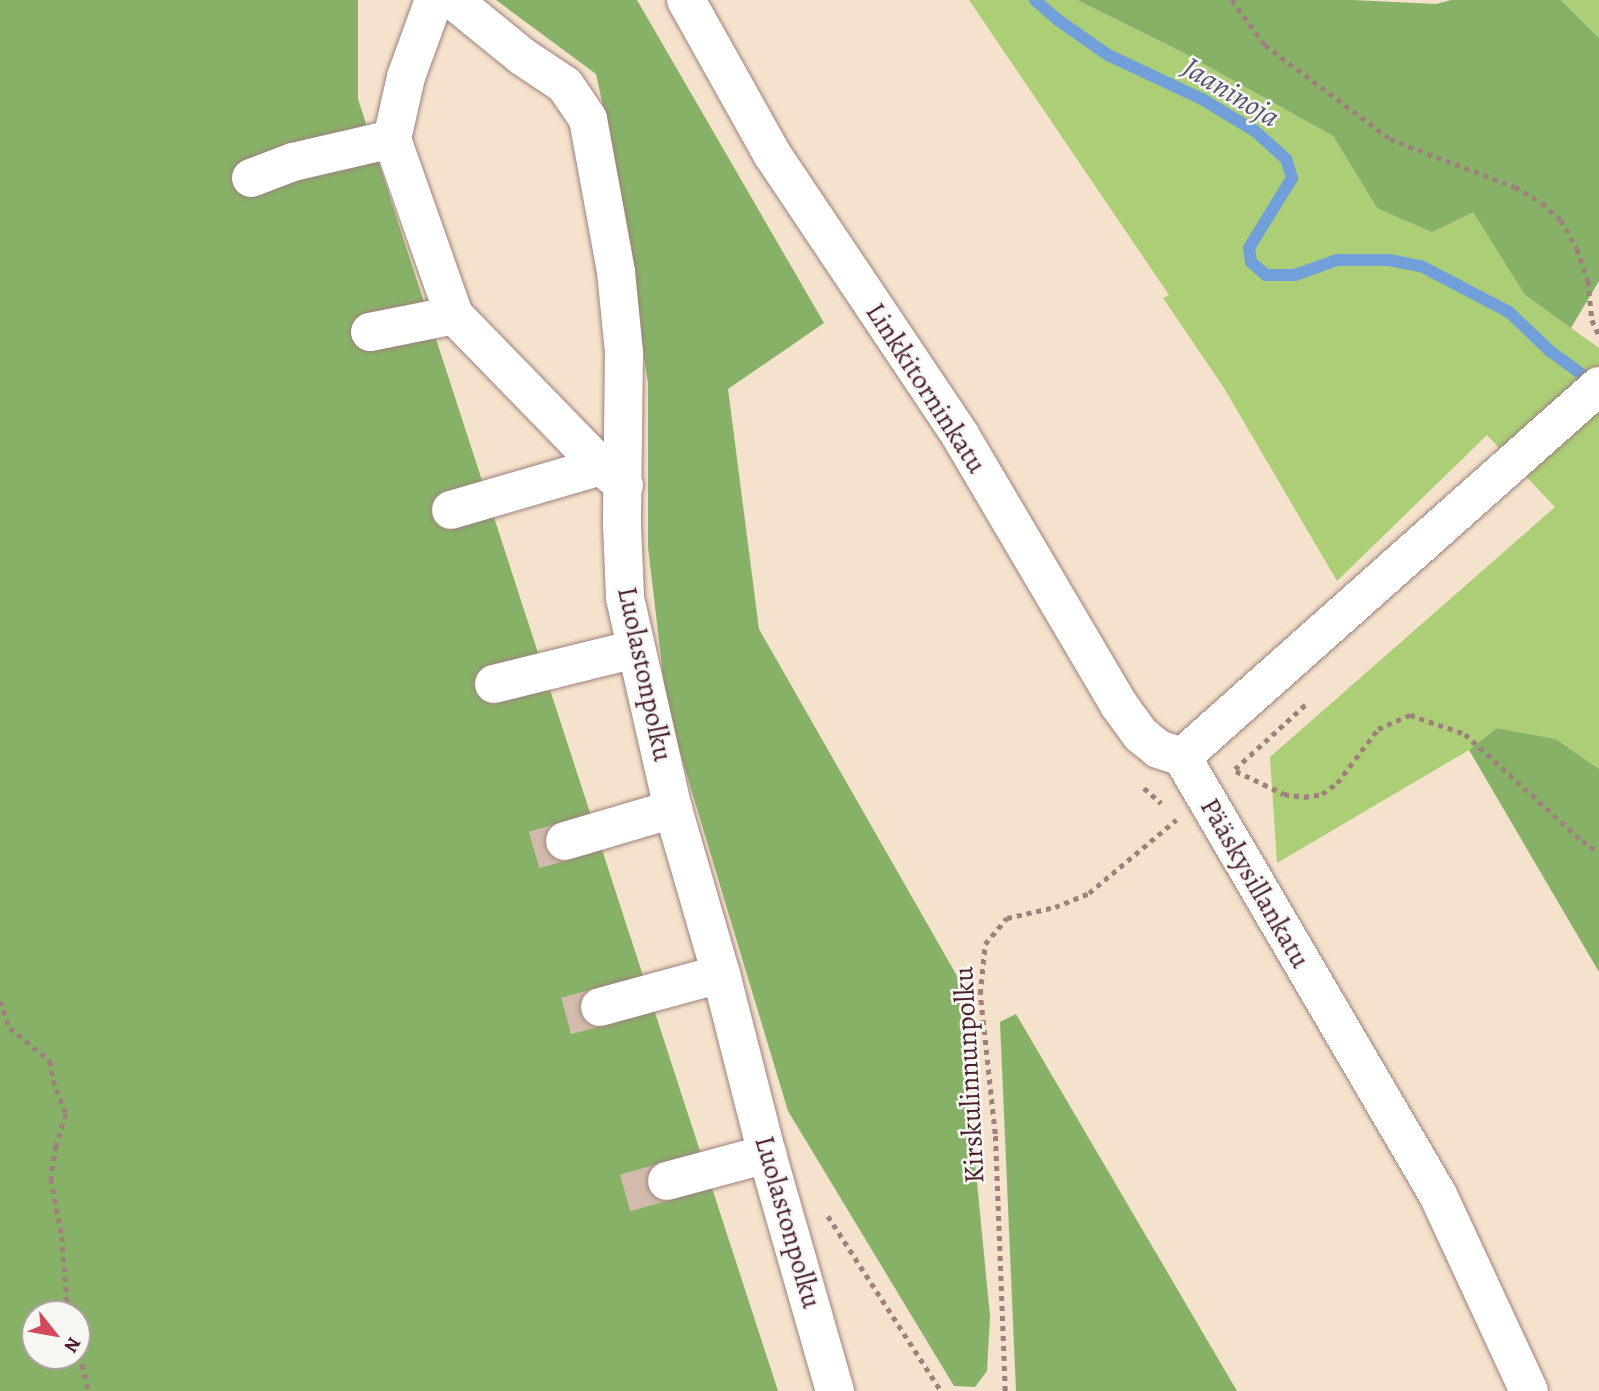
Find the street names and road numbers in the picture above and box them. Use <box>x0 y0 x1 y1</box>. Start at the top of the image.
street label: Linkkitorninkatu <box>858 296 994 480</box>
street label: Luolastonpolku <box>610 584 680 764</box>
street label: Pääskysillankatu <box>1193 792 1317 974</box>
street label: Kirskulinnunpolku <box>947 966 991 1184</box>
street label: Luolastonpolku <box>747 1132 829 1312</box>

